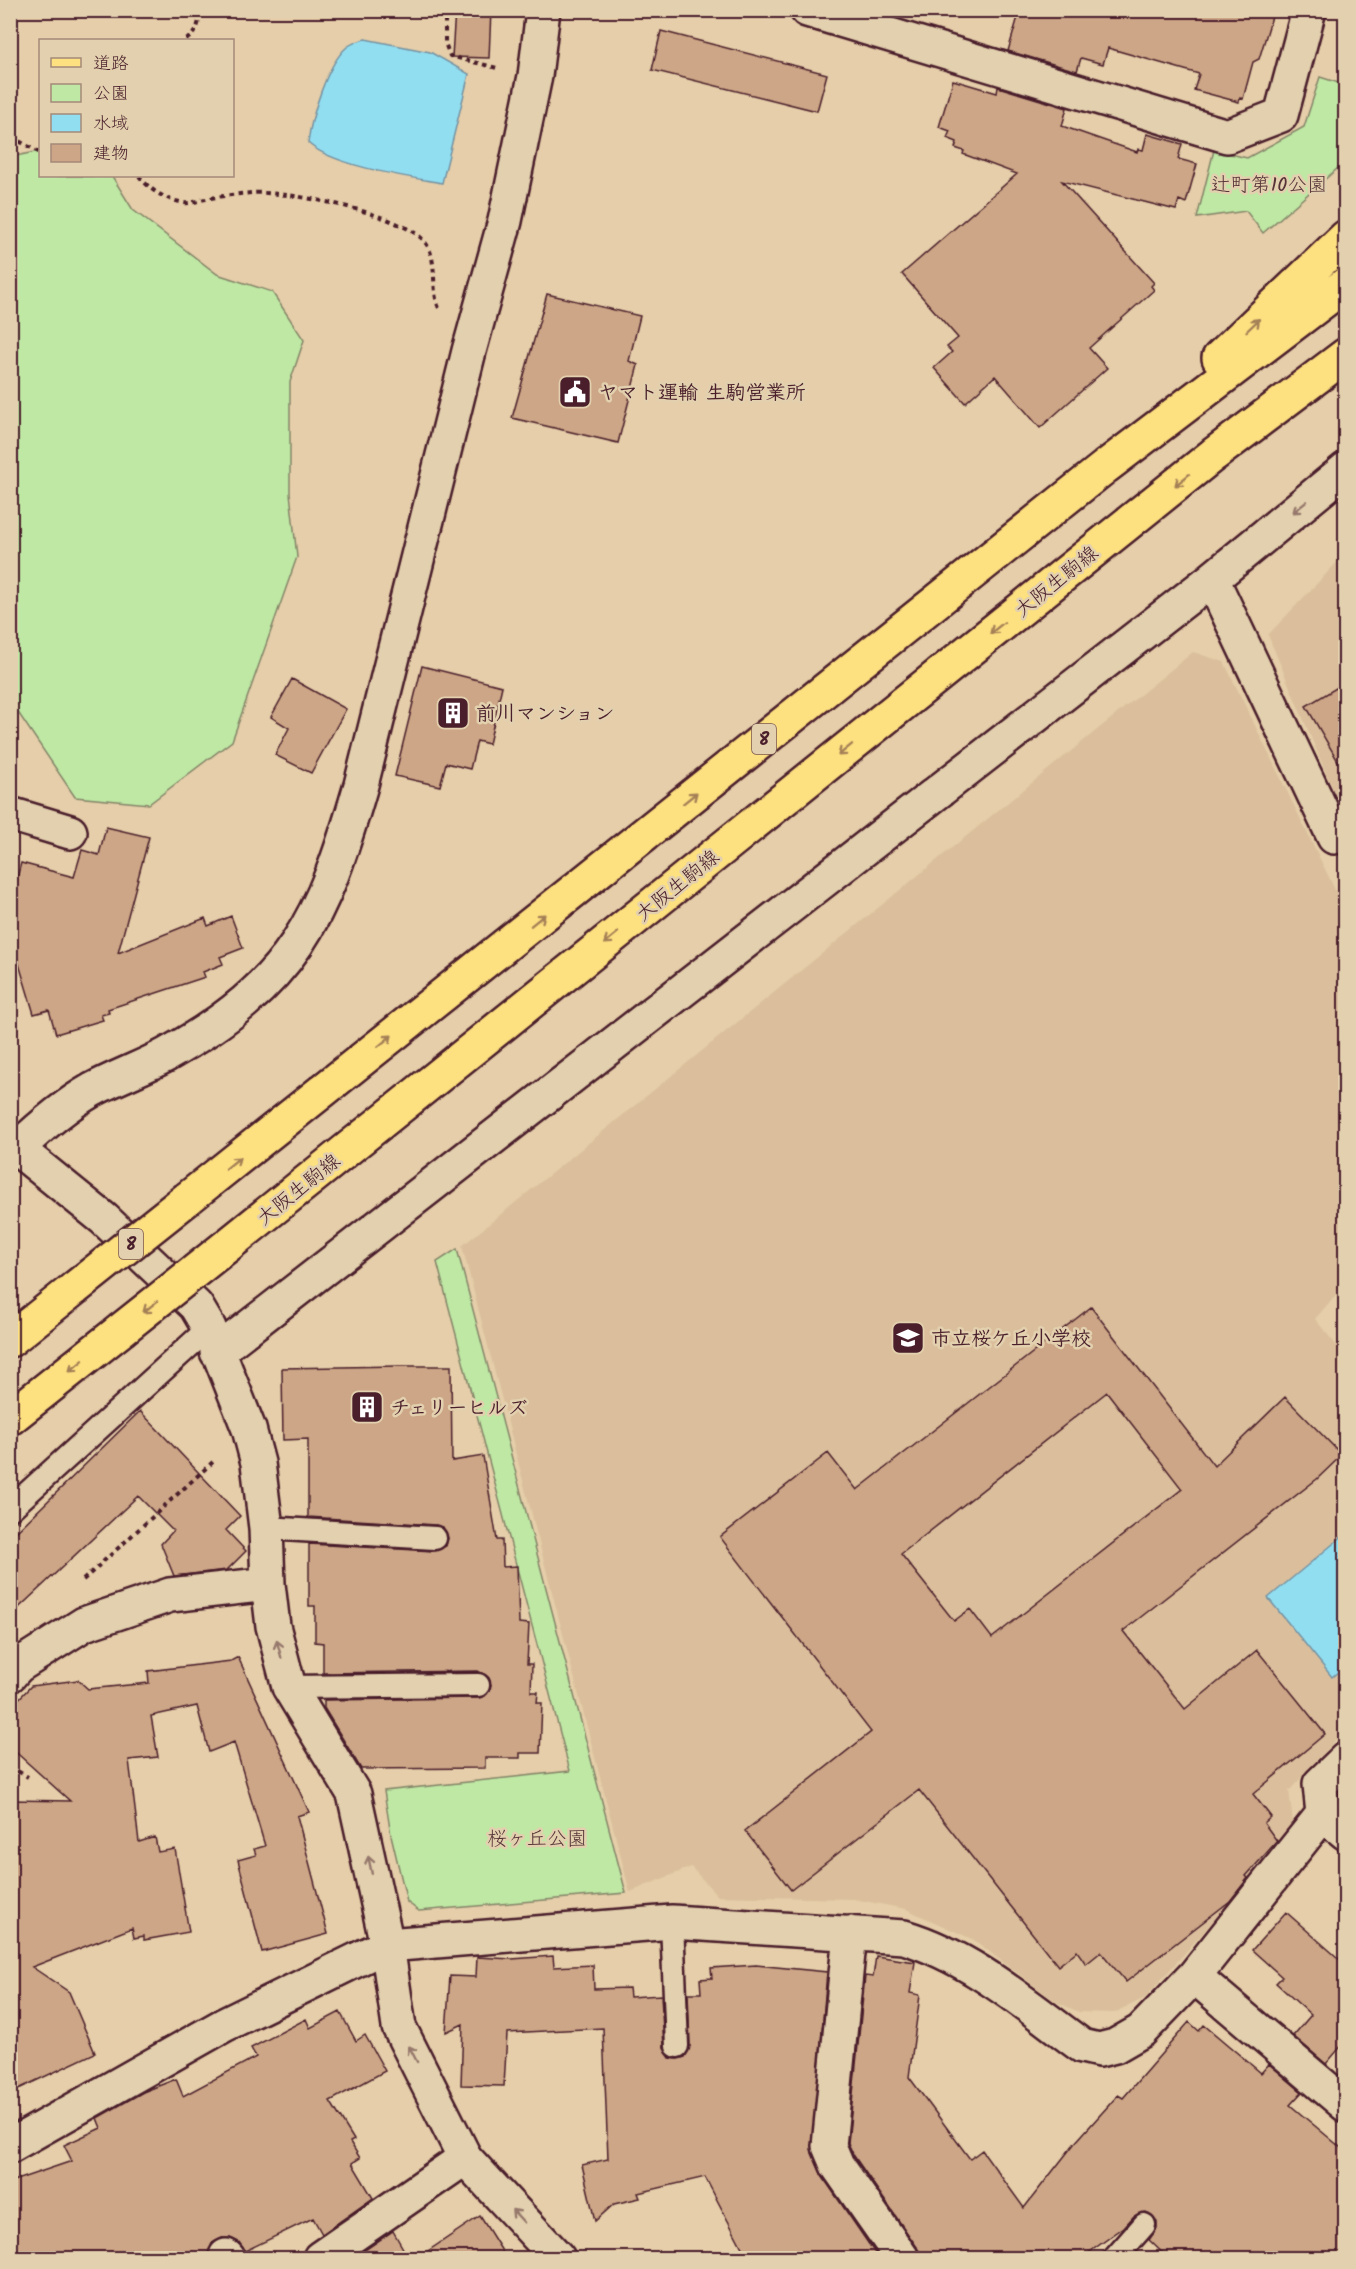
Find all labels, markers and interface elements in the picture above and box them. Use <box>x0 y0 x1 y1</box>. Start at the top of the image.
legend <box>39 39 234 177</box>
text: 道路 <box>93 50 129 79</box>
text: 公園 <box>93 80 129 109</box>
text: 水域 <box>93 110 129 139</box>
text: 建物 <box>93 140 129 169</box>
park label: 辻町第10公園 <box>1211 170 1327 202</box>
one-way arrow <box>1246 318 1261 332</box>
public building icon: ヤマト運輸 生駒営業所 <box>557 374 593 410</box>
place label: ヤマト運輸 生駒営業所 <box>598 378 806 410</box>
one-way arrow <box>1174 474 1190 487</box>
one-way arrow <box>1292 500 1308 513</box>
street label: 大阪生駒線 <box>1008 539 1106 626</box>
one-way arrow <box>989 622 1005 635</box>
building icon: 前川マンション <box>435 695 471 731</box>
place label: 前川マンション <box>476 699 614 731</box>
road number: 8 <box>752 724 776 754</box>
one-way arrow <box>837 744 853 757</box>
one-way arrow <box>682 792 698 805</box>
street label: 大阪生駒線 <box>629 843 727 930</box>
one-way arrow <box>529 913 545 926</box>
one-way arrow <box>604 931 619 945</box>
one-way arrow <box>377 1035 393 1048</box>
street label: 大阪生駒線 <box>250 1147 348 1234</box>
one-way arrow <box>224 1157 240 1170</box>
road number: 8 <box>119 1229 143 1259</box>
one-way arrow <box>142 1301 158 1314</box>
school or university icon: 市立桜ケ丘小学校 <box>890 1320 926 1356</box>
place label: 市立桜ケ丘小学校 <box>931 1324 1091 1356</box>
one-way arrow <box>68 1360 84 1373</box>
building icon: チェリーヒルズ <box>349 1389 385 1425</box>
place label: チェリーヒルズ <box>390 1393 528 1425</box>
one-way arrow <box>273 1640 285 1659</box>
park label: 桜ヶ丘公園 <box>487 1824 587 1856</box>
one-way arrow <box>363 1856 375 1875</box>
one-way arrow <box>406 2045 418 2063</box>
one-way arrow <box>511 2208 525 2223</box>

